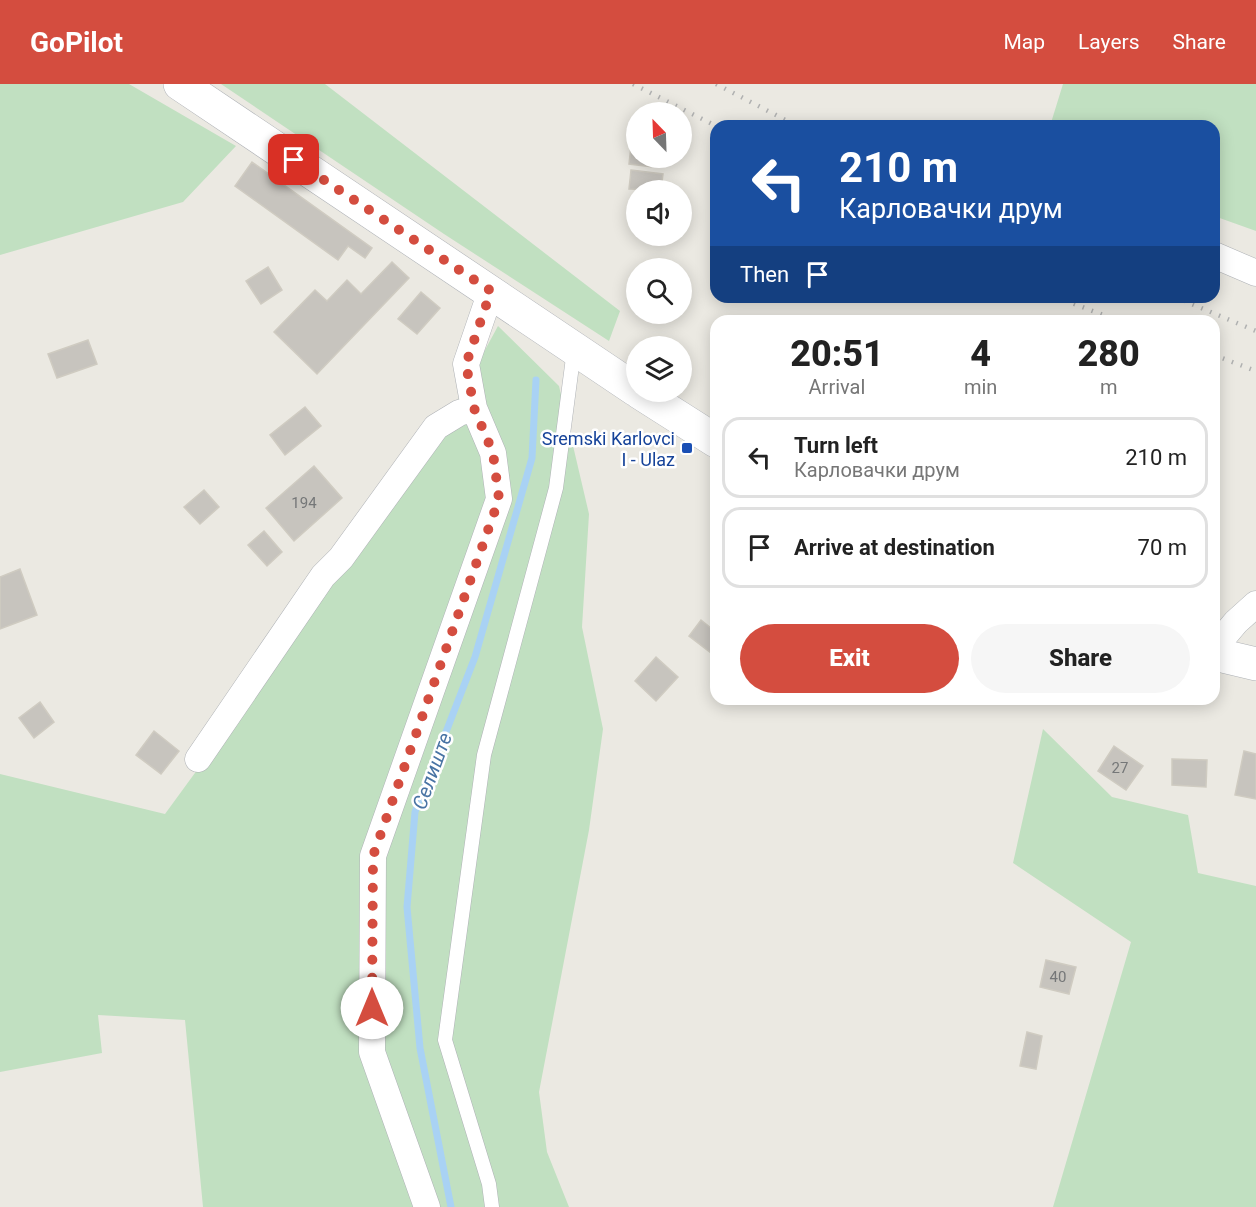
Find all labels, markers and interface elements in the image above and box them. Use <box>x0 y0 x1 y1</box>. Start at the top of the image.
text: GoPilot <box>30 26 123 59</box>
text: Map <box>1003 30 1045 54</box>
text: Layers <box>1078 30 1139 54</box>
text: Share <box>1172 30 1226 54</box>
north arrow <box>626 102 692 168</box>
map controls <box>626 102 692 402</box>
pin <box>268 134 319 185</box>
icon: arrive <box>277 143 310 176</box>
text: 210 m <box>839 143 958 192</box>
icon: left <box>740 144 818 222</box>
button: sound <box>626 180 692 246</box>
text: Карловачки друм <box>839 193 1063 225</box>
button: search <box>626 258 692 324</box>
icon: arrive <box>801 258 834 291</box>
text: Then <box>740 262 789 287</box>
text: 20:51 <box>790 333 884 375</box>
text: 4 <box>970 333 991 375</box>
text: 280 <box>1078 333 1140 375</box>
button: layers <box>626 336 692 402</box>
text: Arrival <box>809 375 865 399</box>
text: min <box>964 375 997 399</box>
text: m <box>1100 375 1117 399</box>
place label: Sremski Karlovci I - Ulaz <box>542 428 675 470</box>
text: Turn left <box>794 433 878 458</box>
marker: Sremski Karlovci I - Ulaz <box>680 441 694 455</box>
icon: left <box>743 441 776 474</box>
text: 210 m <box>1125 445 1187 470</box>
text: Карловачки друм <box>794 458 960 482</box>
house number: 194 <box>291 494 317 512</box>
icon: arrive <box>743 531 776 564</box>
text: Arrive at destination <box>794 535 995 560</box>
text: 70 m <box>1138 535 1187 560</box>
button: Exit <box>740 624 959 693</box>
button: Share <box>971 624 1190 693</box>
water label: Селиште <box>407 729 457 813</box>
house number: 27 <box>1112 759 1128 777</box>
house number: 40 <box>1050 968 1066 986</box>
position arrow <box>340 976 404 1040</box>

